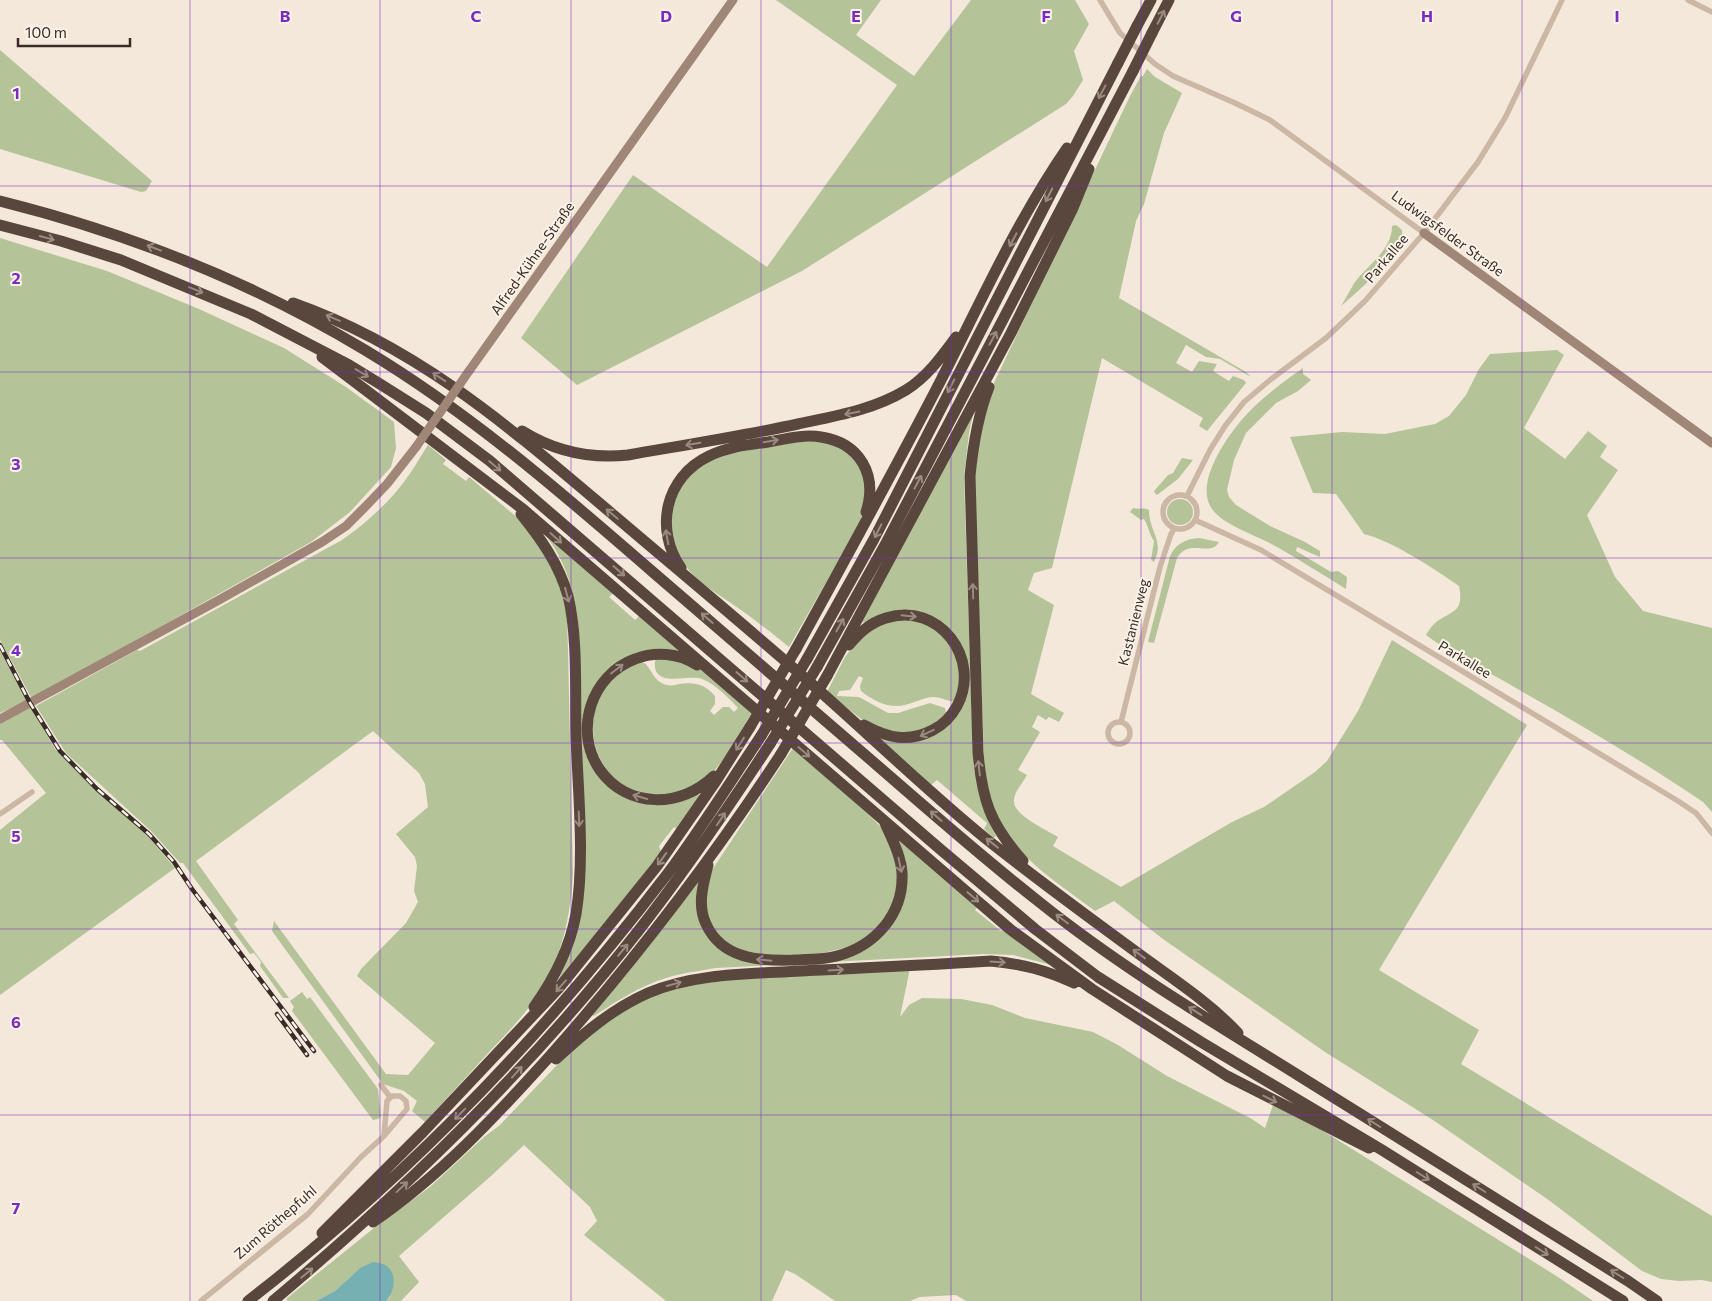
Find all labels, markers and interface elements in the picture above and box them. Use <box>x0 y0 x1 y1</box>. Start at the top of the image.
text: B <box>280 6 291 25</box>
text: C <box>471 6 482 25</box>
text: D <box>660 6 672 25</box>
text: E <box>851 6 861 25</box>
text: F <box>1041 6 1051 25</box>
text: G <box>1230 6 1242 25</box>
text: H <box>1421 6 1433 25</box>
text: I <box>1614 6 1620 25</box>
one-way arrow <box>1156 9 1166 24</box>
scale bar <box>18 15 130 47</box>
text: 100 m <box>25 23 67 41</box>
text: 1 <box>12 83 20 102</box>
one-way arrow <box>1097 84 1107 99</box>
street label: Ludwigsfelder Straße <box>1388 186 1508 280</box>
one-way arrow <box>1044 187 1053 202</box>
street label: Alfred-Kühne-Straße <box>487 198 577 318</box>
street label: Parkallee <box>1361 230 1411 286</box>
one-way arrow <box>1007 232 1017 247</box>
one-way arrow <box>39 234 55 243</box>
one-way arrow <box>147 243 162 252</box>
text: 2 <box>11 268 21 287</box>
one-way arrow <box>188 286 203 296</box>
one-way arrow <box>326 313 341 323</box>
one-way arrow <box>988 330 998 345</box>
one-way arrow <box>354 369 368 379</box>
one-way arrow <box>432 371 446 382</box>
one-way arrow <box>946 379 956 394</box>
one-way arrow <box>844 409 860 418</box>
one-way arrow <box>763 436 779 446</box>
one-way arrow <box>685 440 701 449</box>
text: 3 <box>11 454 21 473</box>
one-way arrow <box>489 460 502 471</box>
one-way arrow <box>913 474 923 489</box>
one-way arrow <box>606 508 619 520</box>
one-way arrow <box>873 523 882 538</box>
one-way arrow <box>662 529 672 545</box>
one-way arrow <box>550 532 563 544</box>
one-way arrow <box>612 566 625 577</box>
street label: Kastanienweg <box>1114 576 1152 667</box>
one-way arrow <box>968 584 977 600</box>
one-way arrow <box>563 587 572 603</box>
one-way arrow <box>901 611 917 621</box>
one-way arrow <box>701 613 714 624</box>
one-way arrow <box>836 618 846 632</box>
street label: Parkallee <box>1436 637 1494 681</box>
text: 4 <box>11 640 21 659</box>
one-way arrow <box>610 664 624 674</box>
one-way arrow <box>735 671 748 682</box>
one-way arrow <box>920 729 935 738</box>
one-way arrow <box>734 736 744 750</box>
one-way arrow <box>798 746 811 758</box>
one-way arrow <box>975 761 984 777</box>
one-way arrow <box>633 791 649 801</box>
one-way arrow <box>574 810 584 827</box>
one-way arrow <box>930 811 943 822</box>
one-way arrow <box>716 813 726 827</box>
text: 5 <box>11 826 21 845</box>
one-way arrow <box>986 838 999 849</box>
one-way arrow <box>657 851 667 865</box>
one-way arrow <box>896 856 906 872</box>
one-way arrow <box>966 891 979 903</box>
one-way arrow <box>1056 914 1069 925</box>
one-way arrow <box>618 943 629 956</box>
one-way arrow <box>1132 949 1146 959</box>
one-way arrow <box>756 955 772 965</box>
one-way arrow <box>990 958 1006 967</box>
one-way arrow <box>827 965 843 974</box>
one-way arrow <box>555 979 566 992</box>
one-way arrow <box>666 979 682 989</box>
one-way arrow <box>1189 1006 1203 1016</box>
text: 6 <box>11 1012 21 1031</box>
one-way arrow <box>511 1066 523 1079</box>
one-way arrow <box>1262 1095 1277 1104</box>
one-way arrow <box>453 1108 466 1120</box>
one-way arrow <box>1367 1117 1381 1127</box>
one-way arrow <box>1416 1171 1430 1181</box>
one-way arrow <box>395 1181 408 1193</box>
street label: Zum Röthepfuhl <box>230 1182 320 1262</box>
one-way arrow <box>1472 1183 1486 1193</box>
text: 7 <box>12 1198 21 1217</box>
one-way arrow <box>1535 1245 1549 1256</box>
one-way arrow <box>300 1267 313 1278</box>
one-way arrow <box>1610 1269 1624 1279</box>

